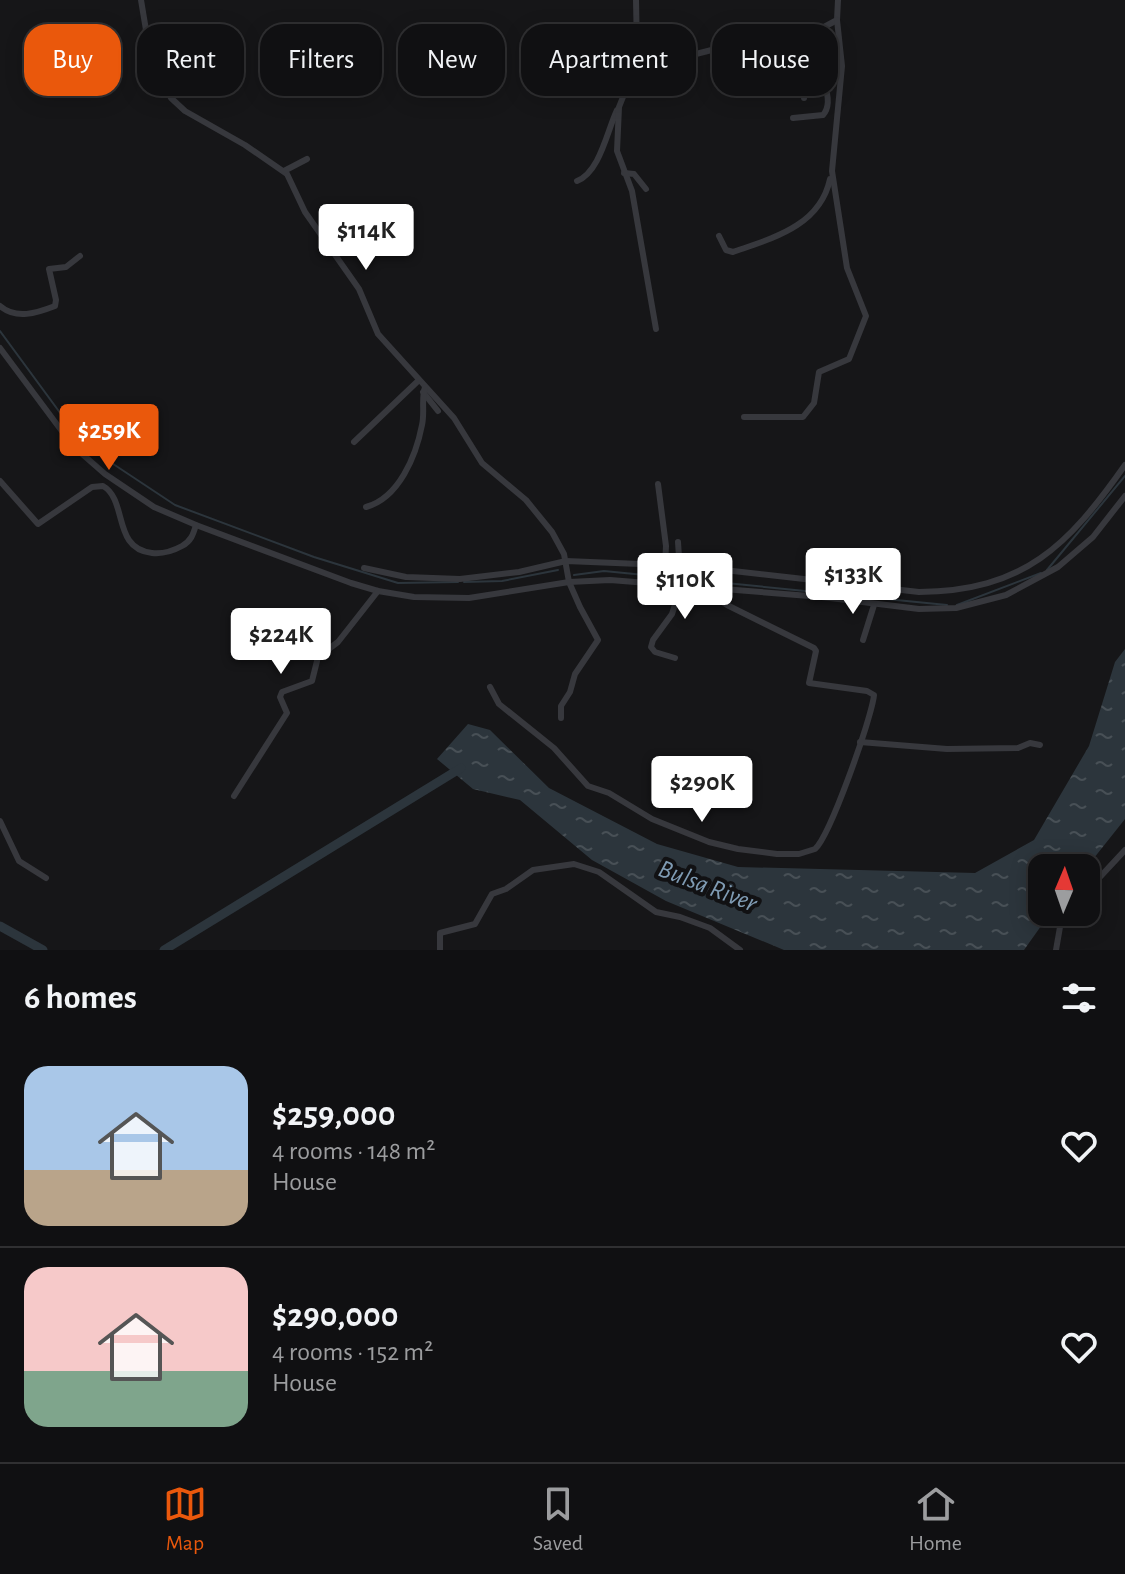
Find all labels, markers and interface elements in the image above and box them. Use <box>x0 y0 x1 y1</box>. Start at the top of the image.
chip: Buy <box>24 24 121 96</box>
chip: Rent <box>137 24 244 96</box>
chip: Filters <box>260 24 382 96</box>
chip: New <box>398 24 505 96</box>
chip: Apartment <box>521 24 696 96</box>
chip: House <box>712 24 838 96</box>
pin: $114K <box>310 204 422 272</box>
text: $114K <box>337 217 395 243</box>
pin: $259K <box>53 404 165 472</box>
text: $259K <box>78 417 140 443</box>
pin: $133K <box>797 548 909 616</box>
pin: $110K <box>629 553 741 621</box>
text: $133K <box>824 561 882 587</box>
text: $110K <box>655 566 715 592</box>
pin: $224K <box>225 608 337 676</box>
text: $224K <box>249 621 313 647</box>
pin: $290K <box>646 756 758 824</box>
text: $290K <box>669 769 735 795</box>
north arrow <box>1028 854 1100 926</box>
map controls <box>1028 854 1100 926</box>
water label: Bulsa River <box>655 855 762 917</box>
icon: filters <box>1057 976 1101 1020</box>
text: 6 homes <box>24 981 137 1015</box>
icon: home <box>88 1098 184 1194</box>
text: $259,000 <box>272 1098 395 1132</box>
icon: heart <box>1057 1124 1101 1168</box>
text: 4 rooms · 148 m² <box>272 1138 435 1164</box>
text: House <box>272 1169 337 1195</box>
icon: home <box>88 1299 184 1395</box>
text: $290,000 <box>272 1299 398 1333</box>
icon: heart <box>1057 1325 1101 1369</box>
text: 4 rooms · 152 m² <box>272 1339 433 1365</box>
text: House <box>272 1370 337 1396</box>
tab: Map <box>163 1482 207 1556</box>
tab: Saved <box>533 1482 583 1556</box>
tab: Home <box>909 1482 962 1556</box>

